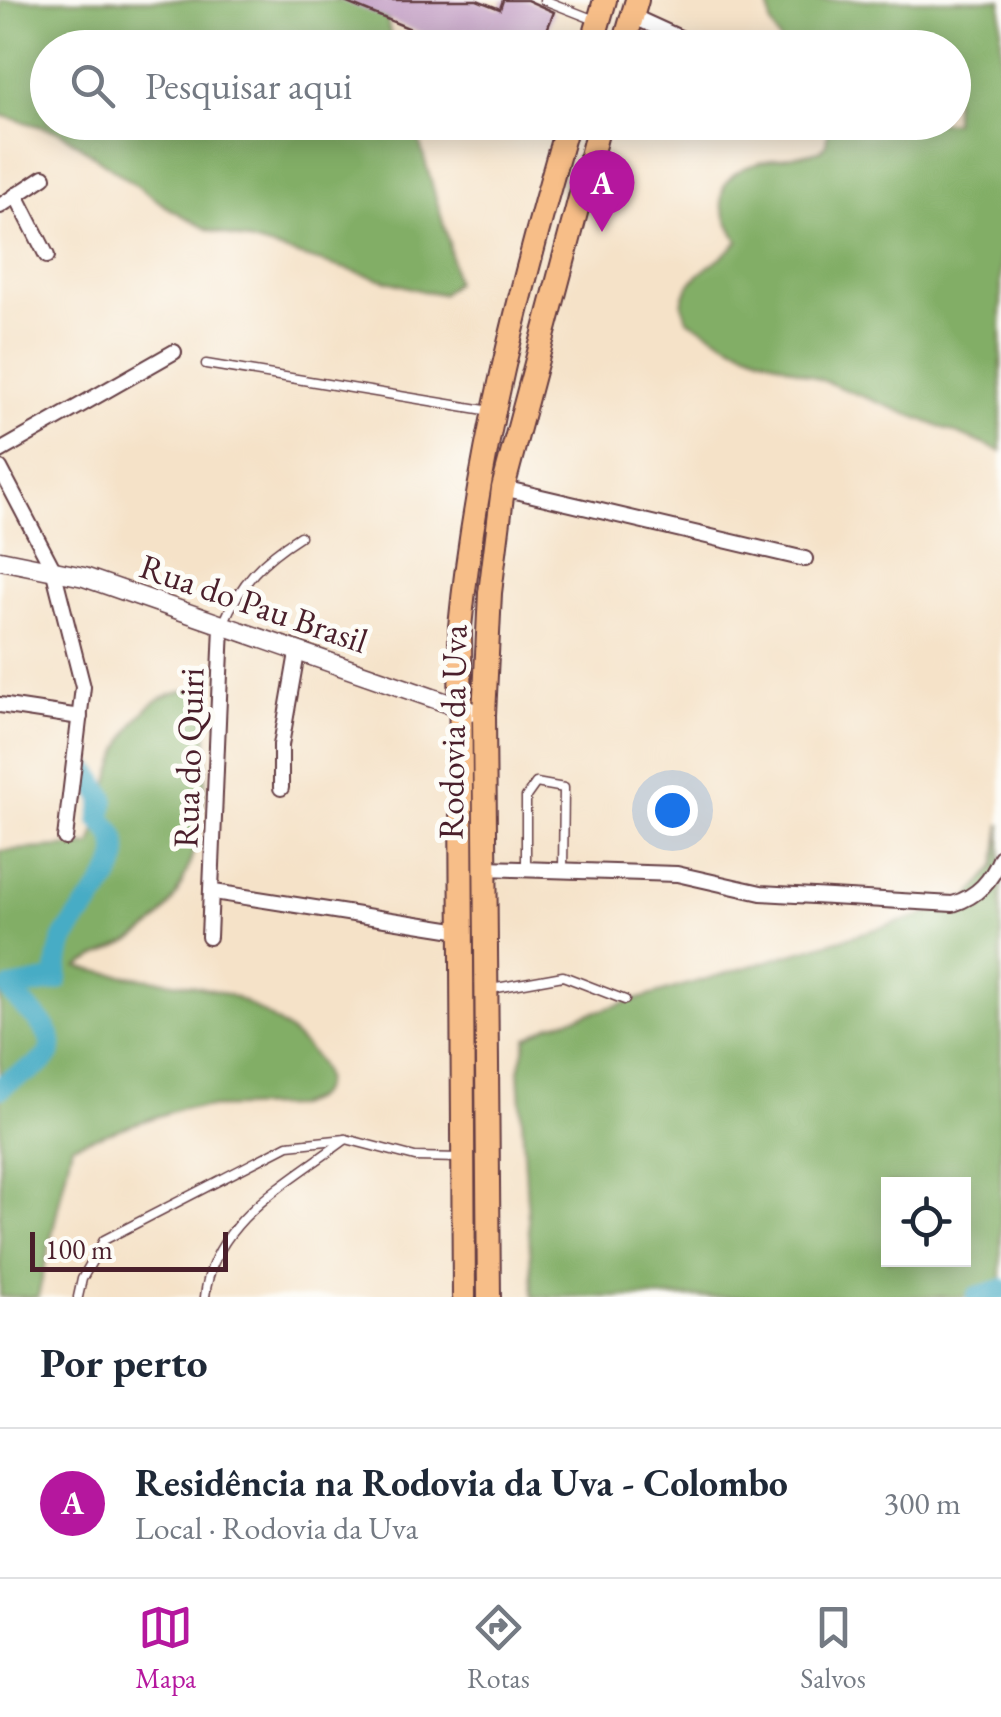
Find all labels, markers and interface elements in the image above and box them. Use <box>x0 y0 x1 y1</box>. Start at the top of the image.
search box <box>30 30 971 140</box>
icon: search <box>65 58 120 113</box>
text: Pesquisar aqui <box>145 61 352 110</box>
pin: A <box>570 150 634 232</box>
street label: Rua do Pau Brasil <box>134 543 374 663</box>
street label: Rodovia da Uva <box>428 624 476 840</box>
street label: Rua do Quiri <box>162 667 214 849</box>
your location <box>647 785 698 836</box>
map controls <box>881 1177 971 1267</box>
button: locate <box>881 1177 971 1267</box>
scale bar <box>30 1227 228 1272</box>
text: 100 m <box>45 1231 113 1267</box>
text: Por perto <box>40 1335 208 1390</box>
text: Residência na Rodovia da Uva - Colombo <box>135 1458 788 1507</box>
text: A <box>61 1482 84 1524</box>
text: 300 m <box>884 1482 961 1524</box>
text: Local · Rodovia da Uva <box>135 1507 418 1549</box>
tab: Mapa <box>135 1600 196 1696</box>
tab: Rotas <box>467 1600 530 1696</box>
tab: Salvos <box>800 1600 866 1696</box>

